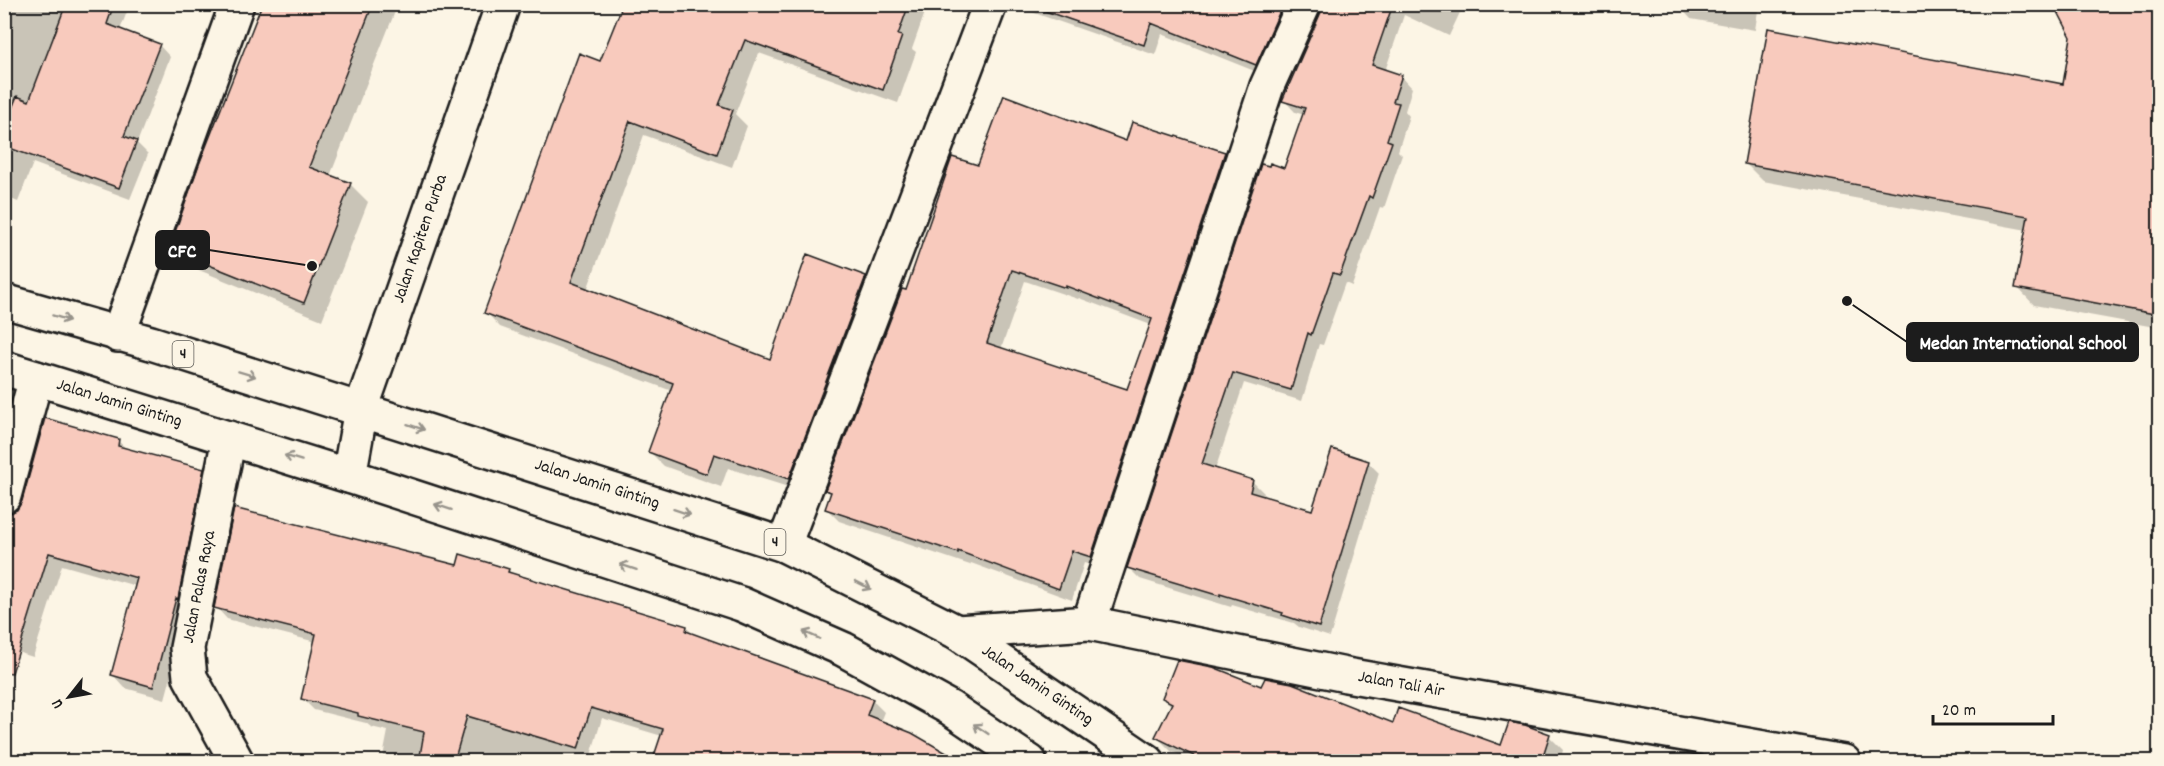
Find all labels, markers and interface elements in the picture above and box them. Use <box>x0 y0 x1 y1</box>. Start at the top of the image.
street label: Jalan Kapiten Purba <box>387 171 455 307</box>
callout: CFC <box>156 231 209 269</box>
text: CFC <box>168 239 196 267</box>
one-way arrow <box>51 313 70 324</box>
callout: Medan International School <box>1907 323 2138 361</box>
text: Medan International School <box>1919 331 2127 359</box>
road number: 4 <box>172 341 194 367</box>
one-way arrow <box>237 369 256 380</box>
street label: Jalan Jamin Ginting <box>53 373 185 435</box>
one-way arrow <box>406 422 425 433</box>
one-way arrow <box>284 452 303 463</box>
street label: Jalan Jamin Ginting <box>531 453 663 517</box>
one-way arrow <box>434 500 453 511</box>
one-way arrow <box>672 507 691 518</box>
street label: Jalan Palas Raya <box>177 528 223 645</box>
road number: 4 <box>764 529 786 555</box>
one-way arrow <box>619 561 638 572</box>
one-way arrow <box>853 579 871 591</box>
one-way arrow <box>802 629 820 640</box>
street label: Jalan Jamin Ginting <box>976 639 1098 733</box>
street label: Jalan Tali Air <box>1356 665 1446 705</box>
north arrow <box>39 667 99 727</box>
scale bar <box>1933 688 2053 726</box>
text: U <box>46 694 70 713</box>
text: 20 m <box>1942 699 1976 724</box>
one-way arrow <box>974 723 990 735</box>

